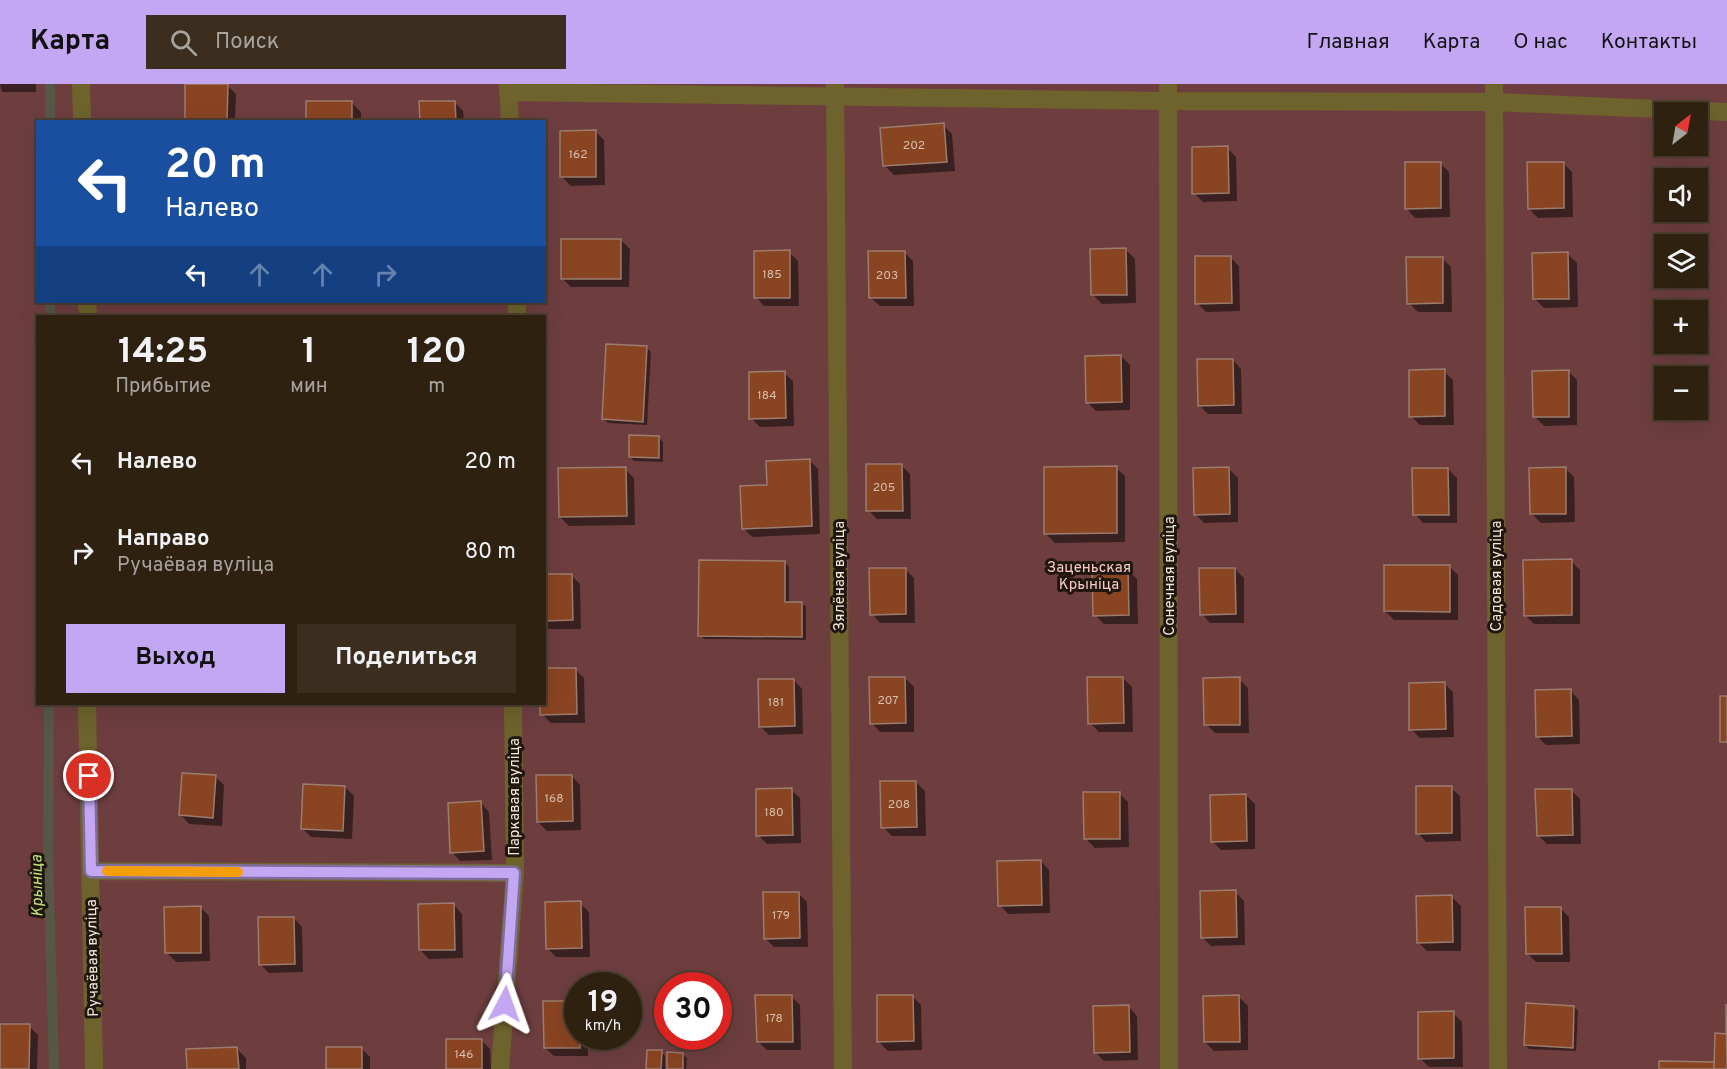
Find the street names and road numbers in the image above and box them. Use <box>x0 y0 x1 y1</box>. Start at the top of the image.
street label: Сонечная вуліца <box>1161 516 1180 636</box>
street label: Зялёная вуліца <box>831 521 850 631</box>
street label: Садовая вуліца <box>1488 521 1507 631</box>
street label: Паркавая вуліца <box>506 738 525 856</box>
street label: Ручаёвая вуліца <box>83 899 104 1017</box>

